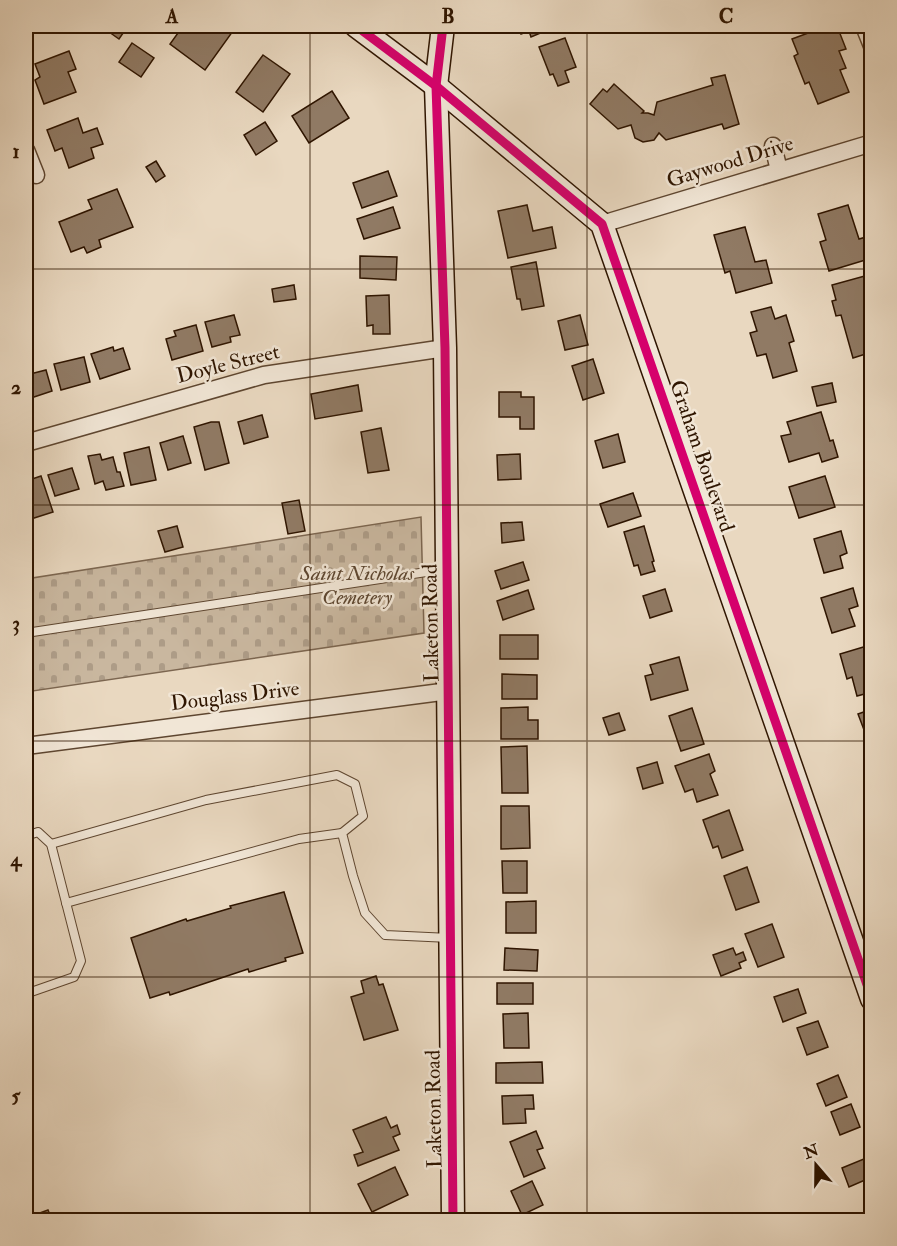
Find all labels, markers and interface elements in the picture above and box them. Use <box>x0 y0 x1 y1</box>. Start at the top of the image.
text: A <box>165 4 179 29</box>
text: B <box>441 4 455 29</box>
text: C <box>719 4 733 29</box>
street label: Gaywood Drive <box>663 130 797 194</box>
text: 1 <box>12 139 20 164</box>
street label: Doyle Street <box>174 338 283 390</box>
text: 2 <box>11 375 21 400</box>
street label: Graham Boulevard <box>663 376 741 536</box>
park label: Saint Nicholas Cemetery <box>299 560 415 611</box>
street label: Laketon Road <box>416 563 446 682</box>
text: 3 <box>12 611 20 636</box>
street label: Douglass Drive <box>169 675 301 717</box>
text: 4 <box>10 847 23 872</box>
street label: Laketon Road <box>419 1049 449 1168</box>
text: 5 <box>12 1083 22 1108</box>
north arrow <box>786 1135 846 1195</box>
text: N <box>800 1140 822 1164</box>

